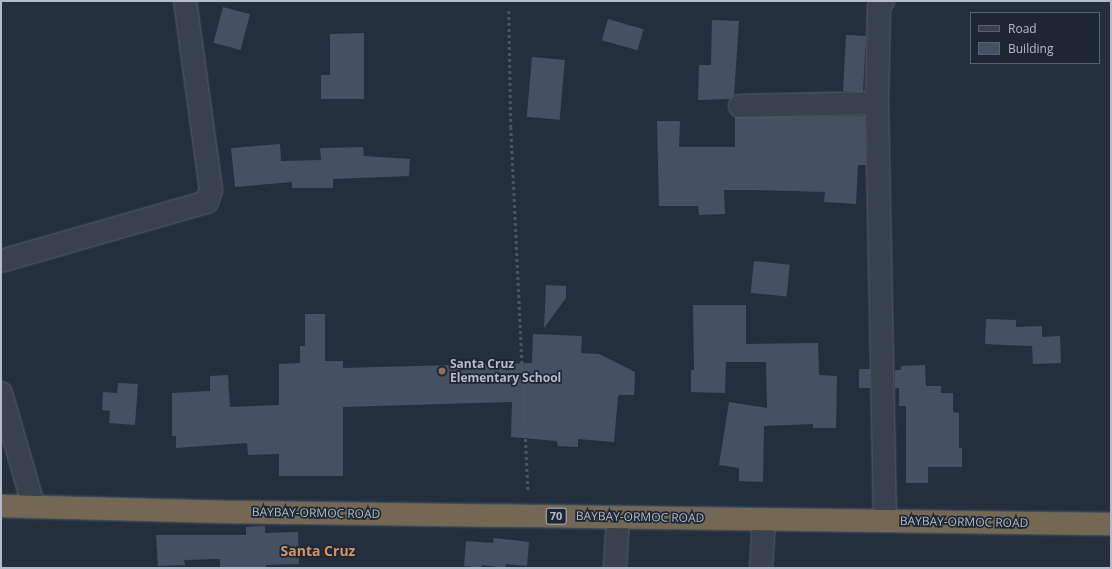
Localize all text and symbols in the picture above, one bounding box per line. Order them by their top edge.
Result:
legend [970,12,1100,64]
text: Road [1008,20,1037,37]
text: Building [1008,40,1053,57]
place label: Santa Cruz Elementary School [450,357,561,385]
marker: Santa Cruz Elementary School [437,366,447,376]
street label: BAYBAY-ORMOC ROAD [252,505,380,521]
road number: 70 [545,507,567,525]
street label: BAYBAY-ORMOC ROAD [576,509,704,525]
street label: BAYBAY-ORMOC ROAD [900,514,1028,530]
district label: Santa Cruz [281,543,355,559]

